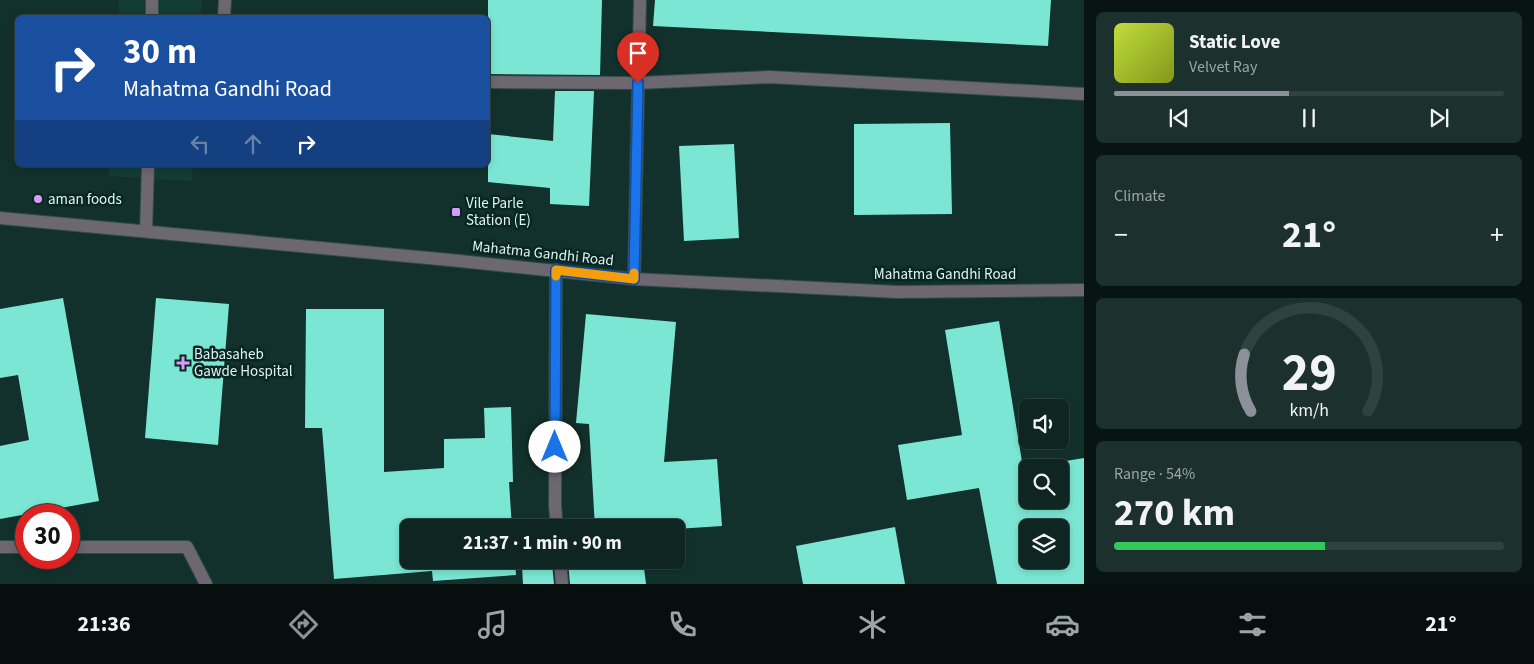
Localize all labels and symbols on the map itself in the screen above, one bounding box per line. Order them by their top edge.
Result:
pin [617,32,659,83]
place label: aman foods [48,189,122,210]
marker: aman foods [32,193,44,205]
place label: Vile Parle Station (E) [466,193,531,231]
marker: Vile Parle Station (E) [450,206,462,218]
street label: Mahatma Gandhi Road [471,236,615,271]
street label: Mahatma Gandhi Road [874,264,1016,285]
place label: Babasaheb Gawde Hospital [194,344,293,382]
marker: Babasaheb Gawde Hospital [176,356,190,370]
position arrow [528,420,580,472]
speed limit sign: 30 [15,504,80,569]

